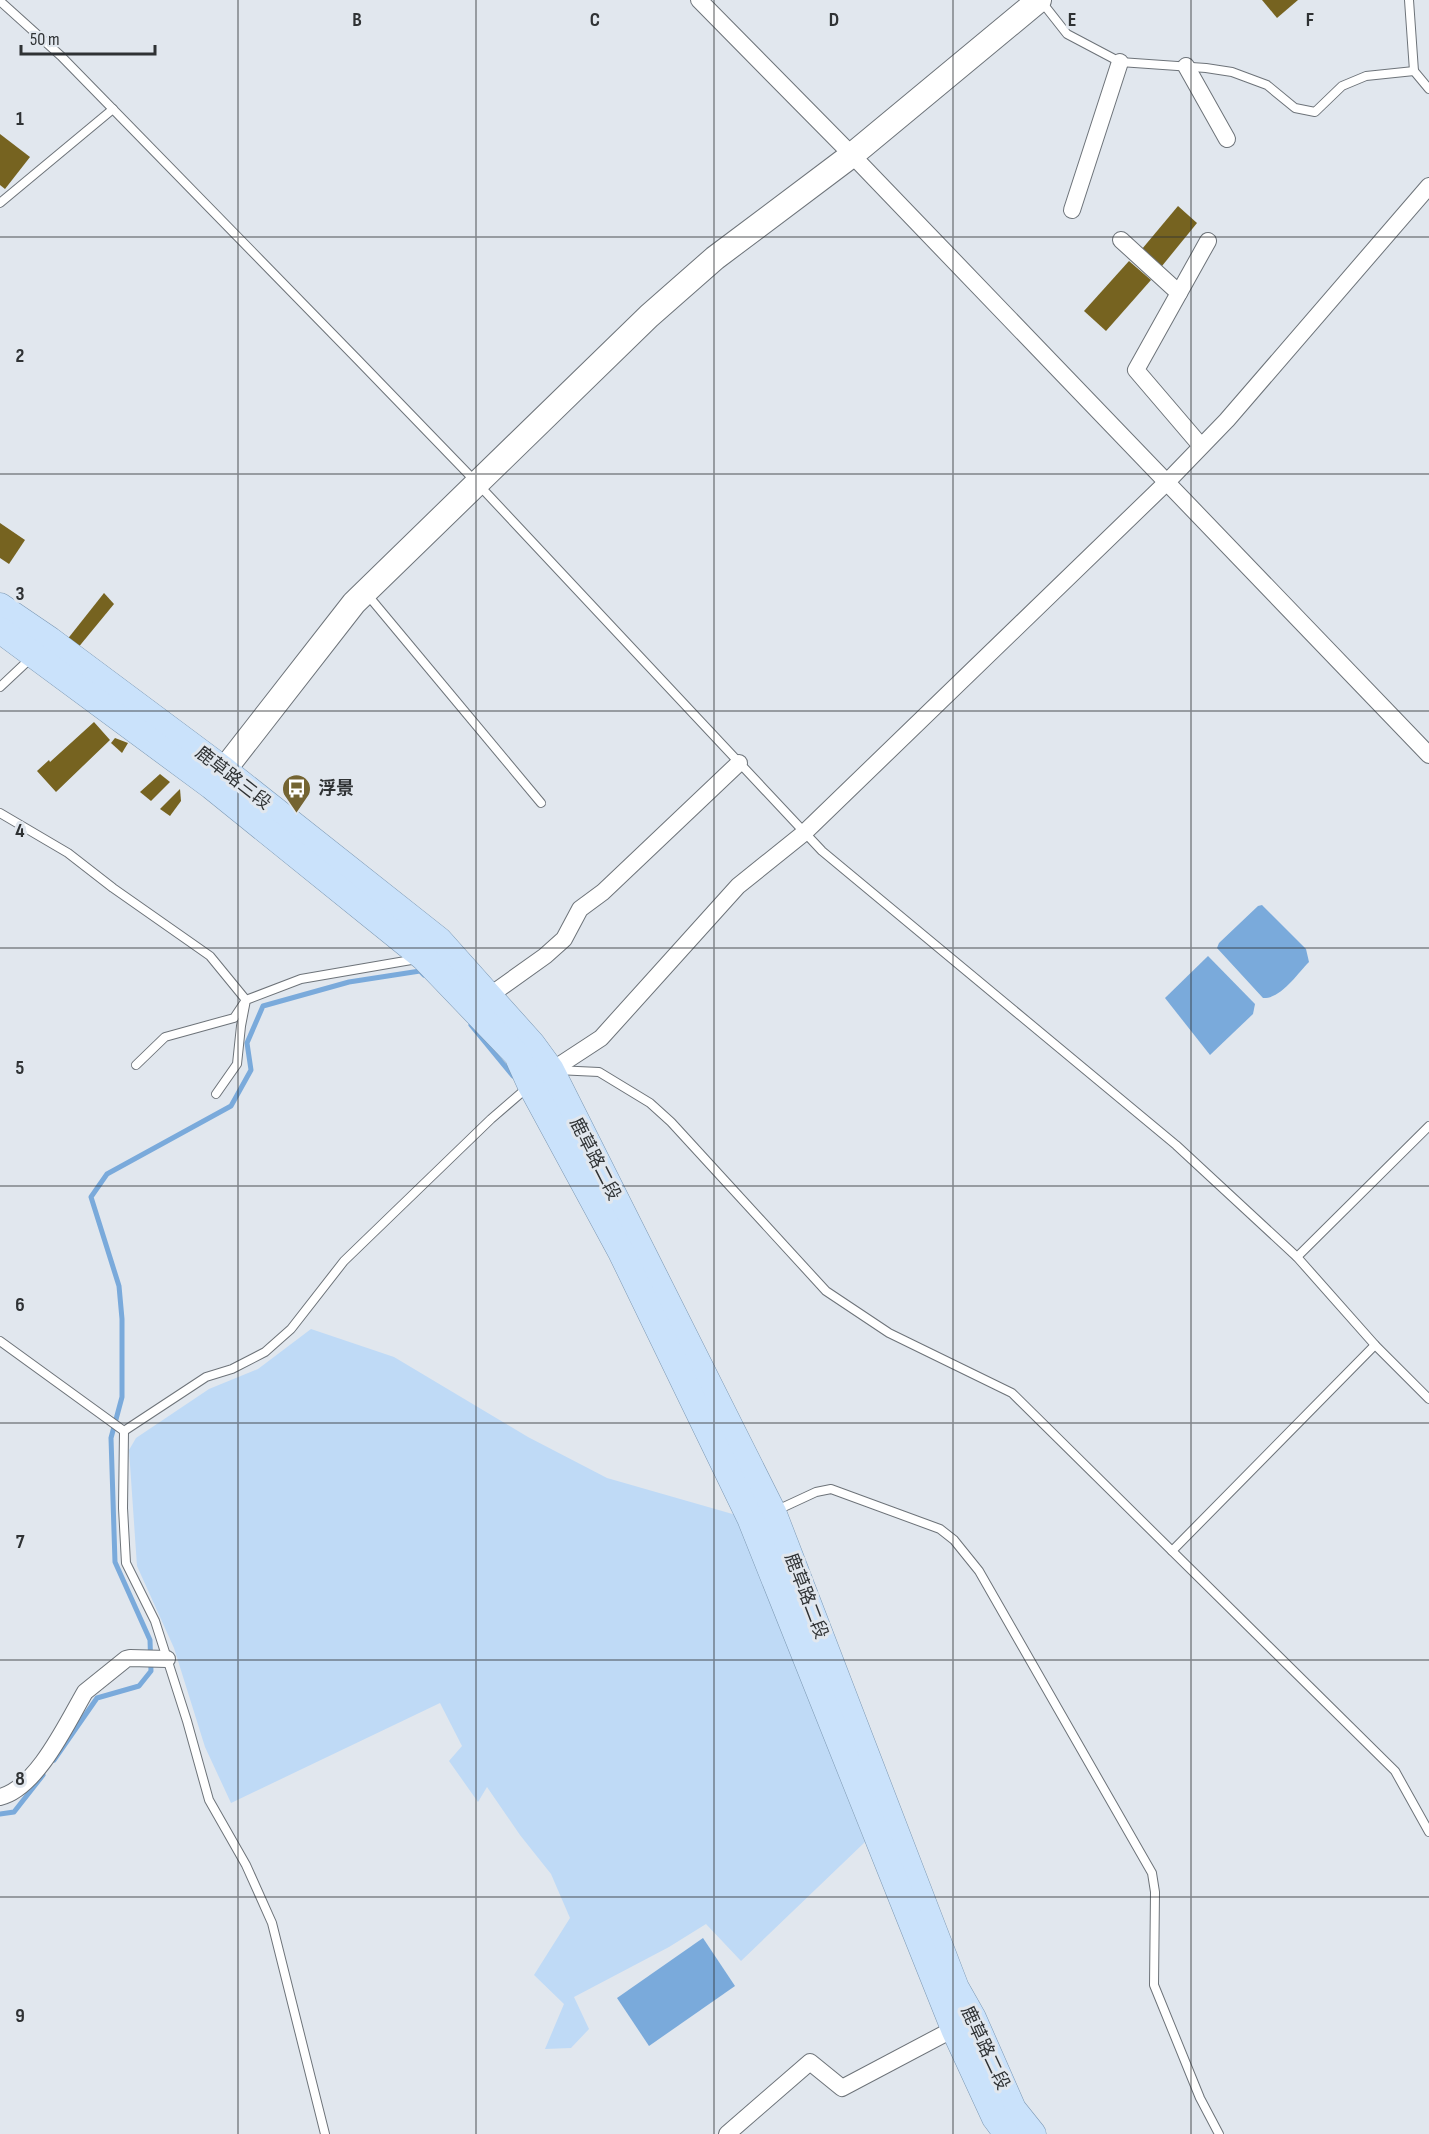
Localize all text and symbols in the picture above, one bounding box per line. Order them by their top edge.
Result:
text: B [352,8,362,32]
text: C [590,8,600,32]
text: D [829,8,839,32]
text: E [1068,8,1076,32]
text: F [1306,8,1314,32]
scale bar [21,18,154,56]
text: 50 m [30,29,60,50]
text: 1 [16,107,24,131]
text: 2 [16,344,24,368]
text: 3 [16,582,25,606]
street label: 鹿草路三段 [191,742,275,814]
bus stop icon: 浮景 [281,772,313,814]
place label: 浮景 [318,778,354,799]
text: 4 [15,819,25,843]
text: 5 [16,1056,25,1080]
street label: 鹿草路二段 [565,1114,625,1204]
text: 6 [15,1293,25,1317]
text: 7 [16,1530,25,1554]
street label: 鹿草路二段 [780,1550,832,1642]
text: 8 [15,1767,25,1791]
street label: 鹿草路二段 [956,2003,1014,2093]
text: 9 [15,2004,25,2028]

